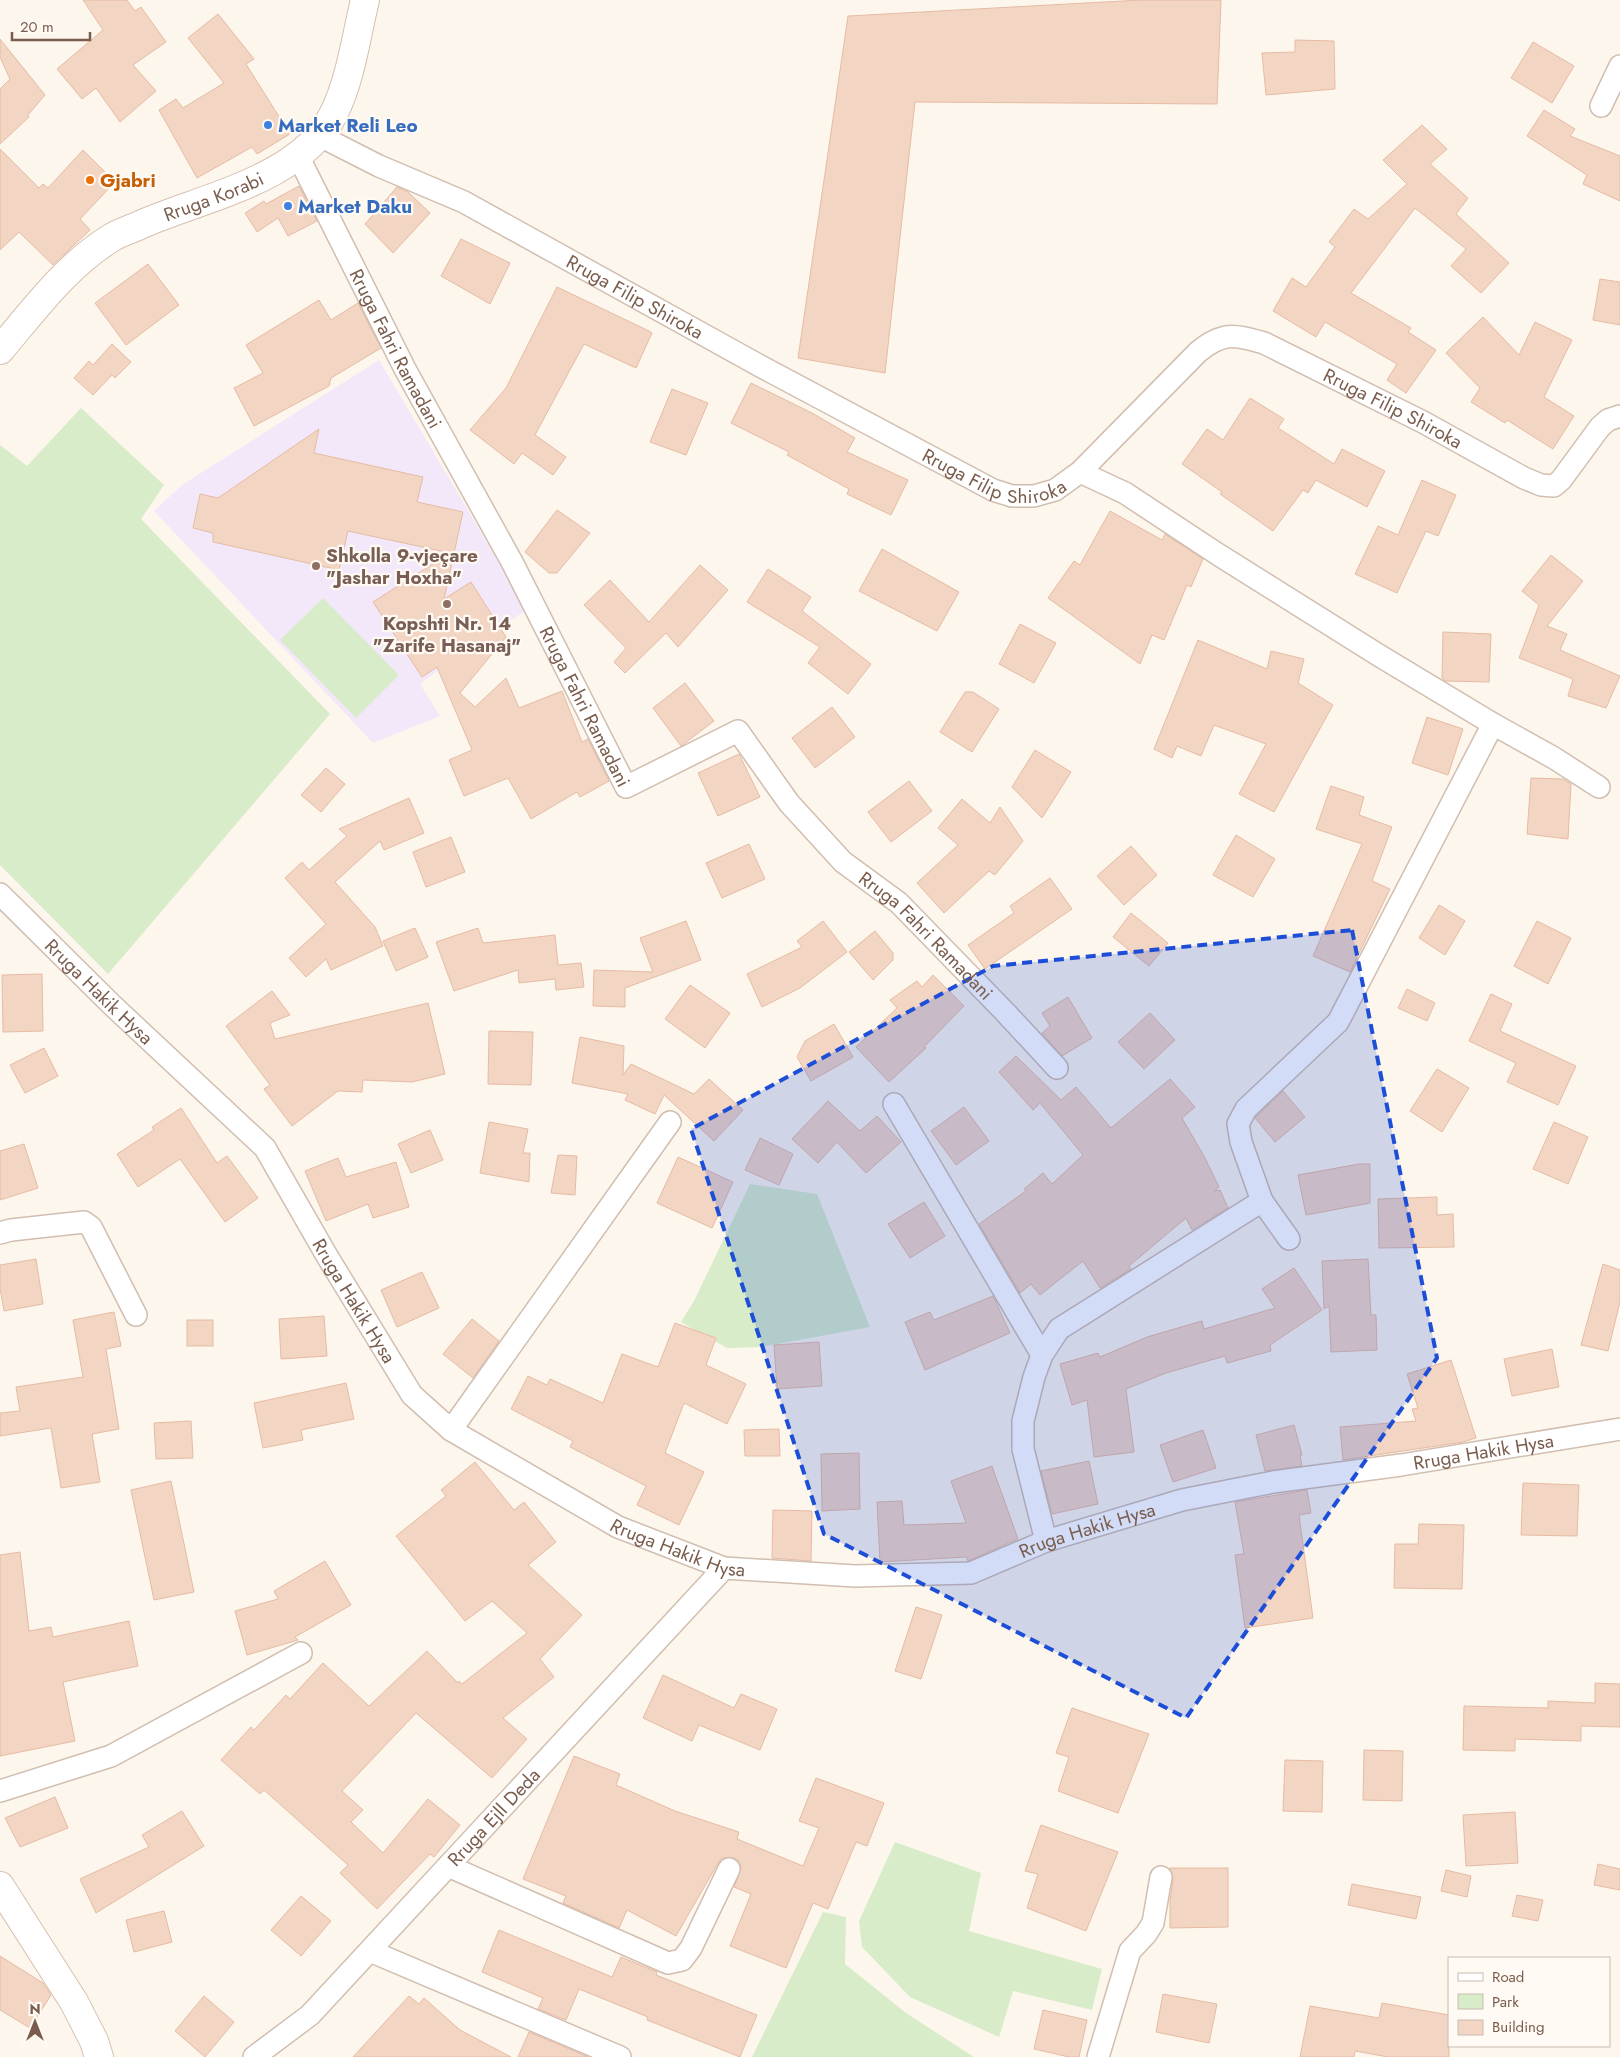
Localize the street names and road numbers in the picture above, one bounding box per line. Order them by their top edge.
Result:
street label: Rruga Korabi [160,165,268,228]
street label: Rruga Filip Shiroka [561,248,708,346]
street label: Rruga Fahri Ramadani [343,264,448,434]
street label: Rruga Filip Shiroka [1319,362,1467,455]
street label: Rruga Filip Shiroka [917,442,1072,510]
street label: Rruga Fahri Ramadani [533,622,637,792]
street label: Rruga Fahri Ramadani [853,865,999,1006]
street label: Rruga Hakik Hysa [39,933,159,1051]
street label: Rruga Hakik Hysa [306,1233,402,1368]
street label: Rruga Hakik Hysa [1411,1427,1556,1477]
street label: Rruga Hakik Hysa [1015,1496,1159,1565]
street label: Rruga Hakik Hysa [605,1512,746,1583]
street label: Rruga Ejll Deda [441,1762,546,1872]

